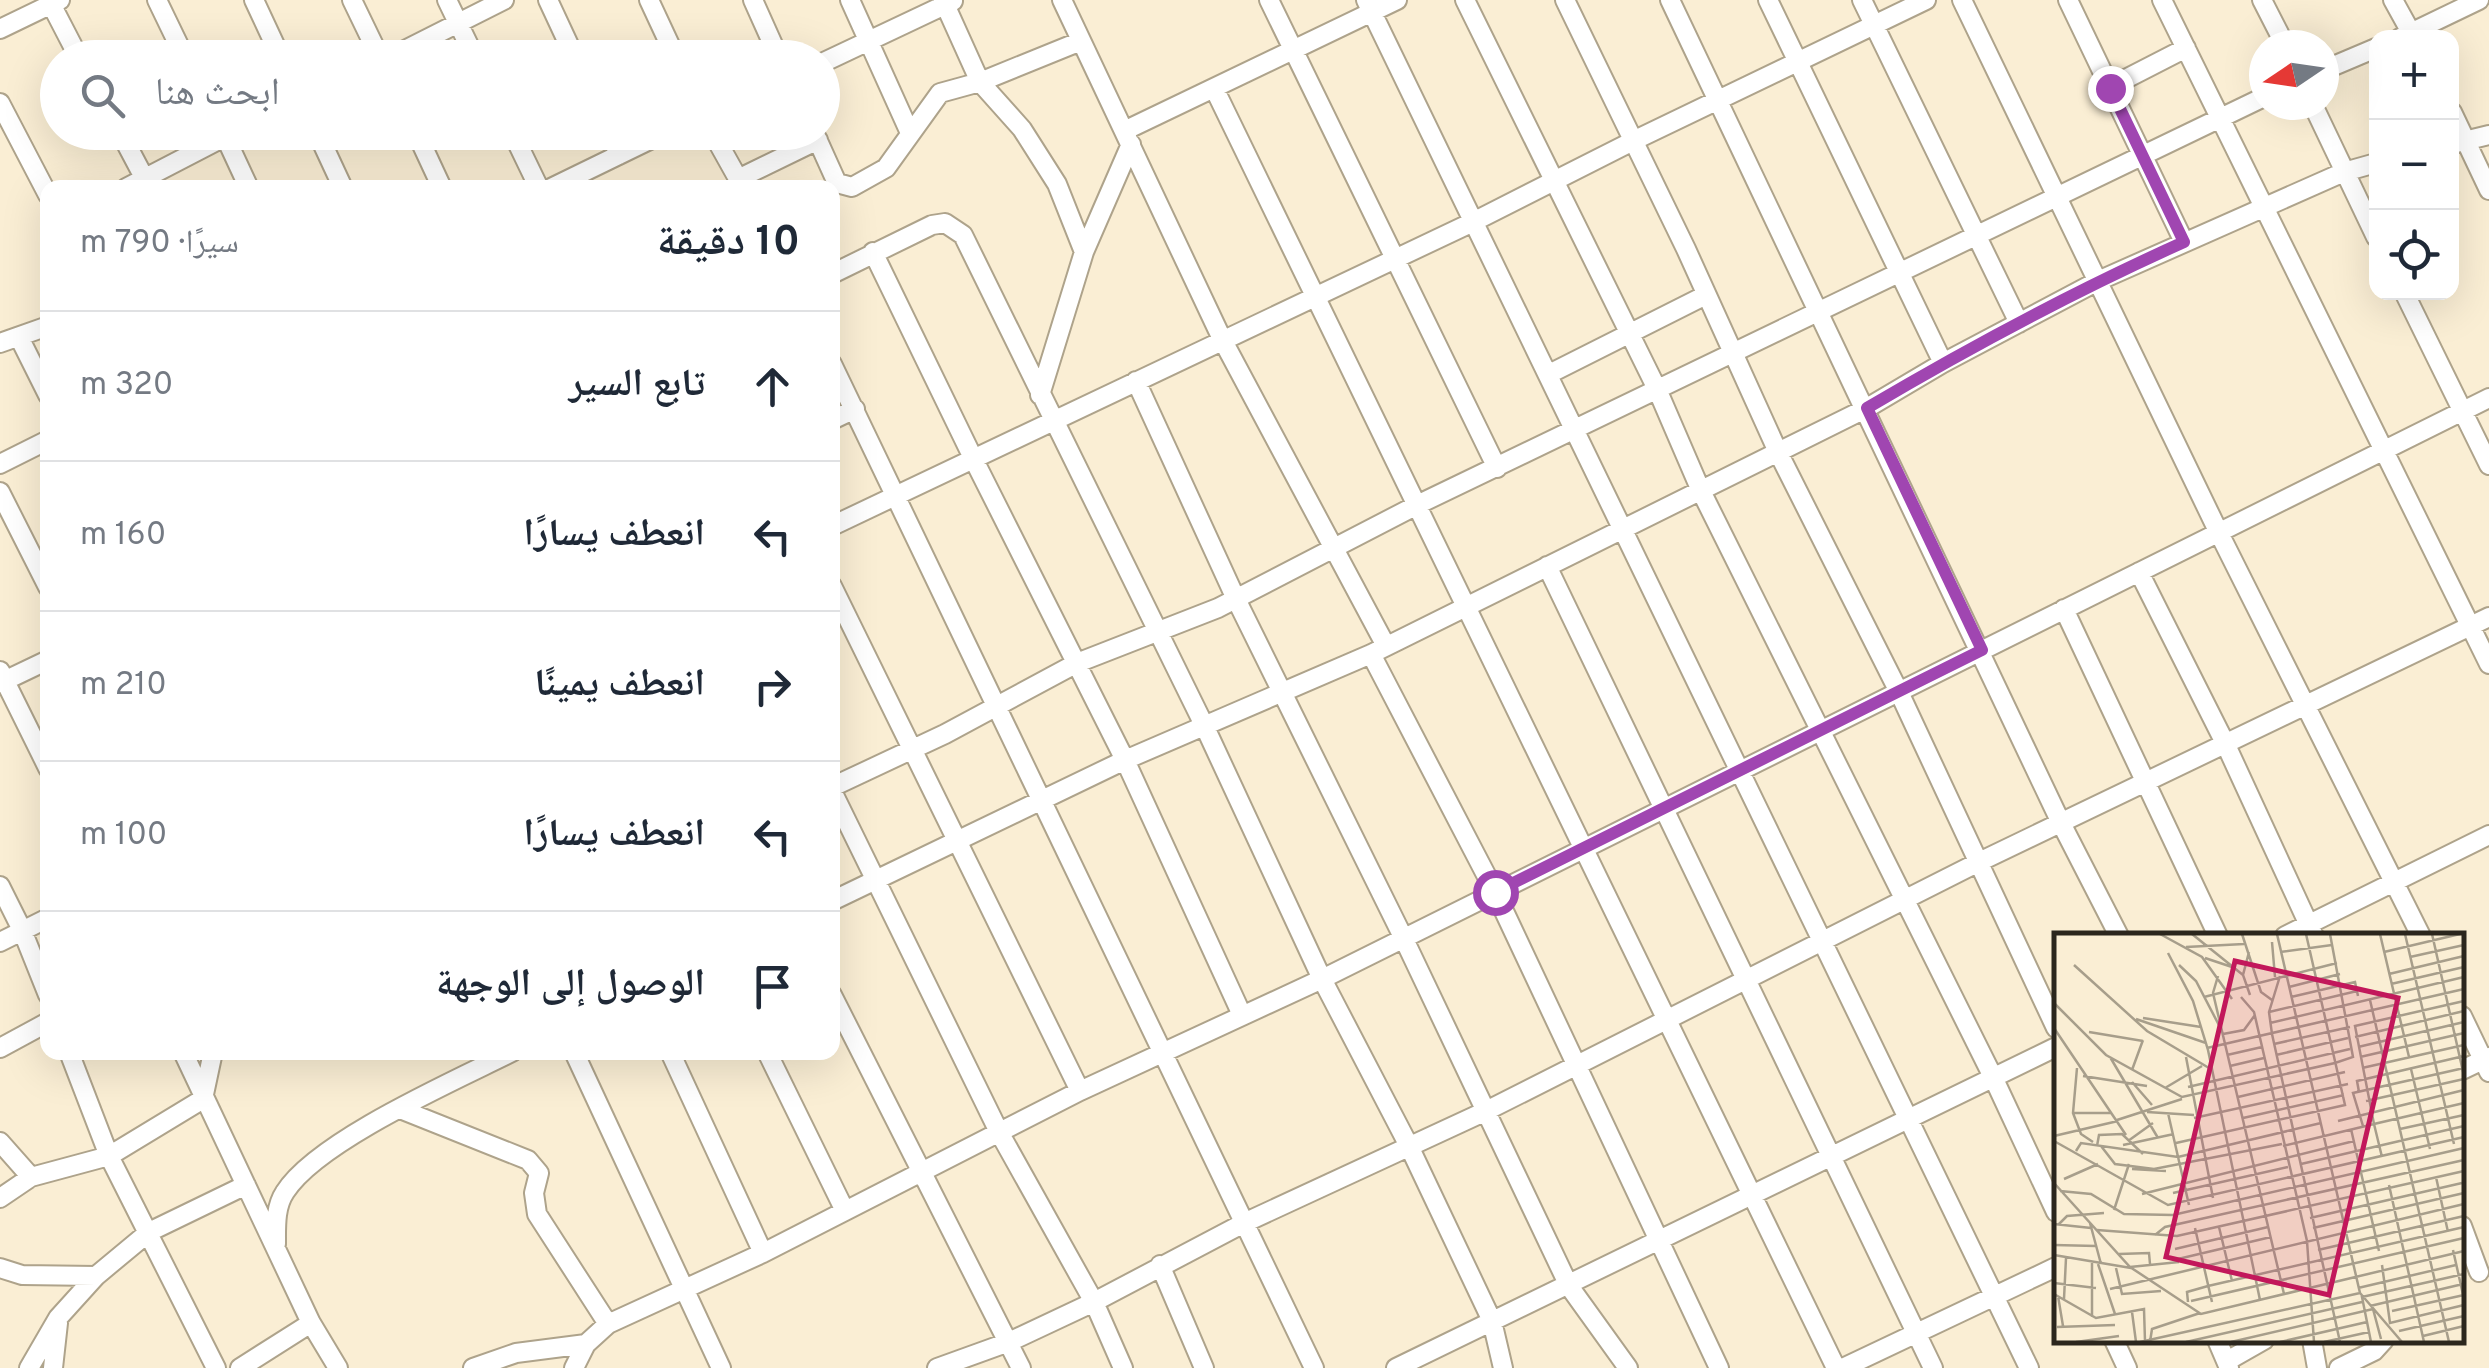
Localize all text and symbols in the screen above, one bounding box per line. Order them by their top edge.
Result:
north arrow [2249,30,2339,120]
map controls [2369,30,2459,300]
button: + [2369,30,2459,120]
search box [40,40,840,150]
route end [2088,66,2134,112]
icon: search [75,68,130,123]
text: ابحث هنا [155,70,280,119]
button: − [2369,120,2459,210]
button: locate [2369,210,2459,300]
text: 10 دقيقة [657,217,800,270]
text: سيرًا · 790 m [80,224,239,264]
icon: ahead [745,359,800,414]
text: تابع السير [569,361,705,410]
text: 320 m [80,366,173,406]
icon: left [745,509,800,564]
text: انعطف يسارًا [523,511,705,560]
text: 160 m [80,516,166,556]
icon: right [745,659,800,714]
text: انعطف يمينًا [534,661,705,710]
text: 210 m [80,666,167,706]
icon: left [745,809,800,864]
text: انعطف يسارًا [523,811,705,860]
text: 100 m [80,816,167,856]
route start [1473,870,1519,916]
inset map [2054,933,2464,1343]
icon: arrive [745,959,800,1014]
text: الوصول إلى الوجهة [436,961,705,1010]

